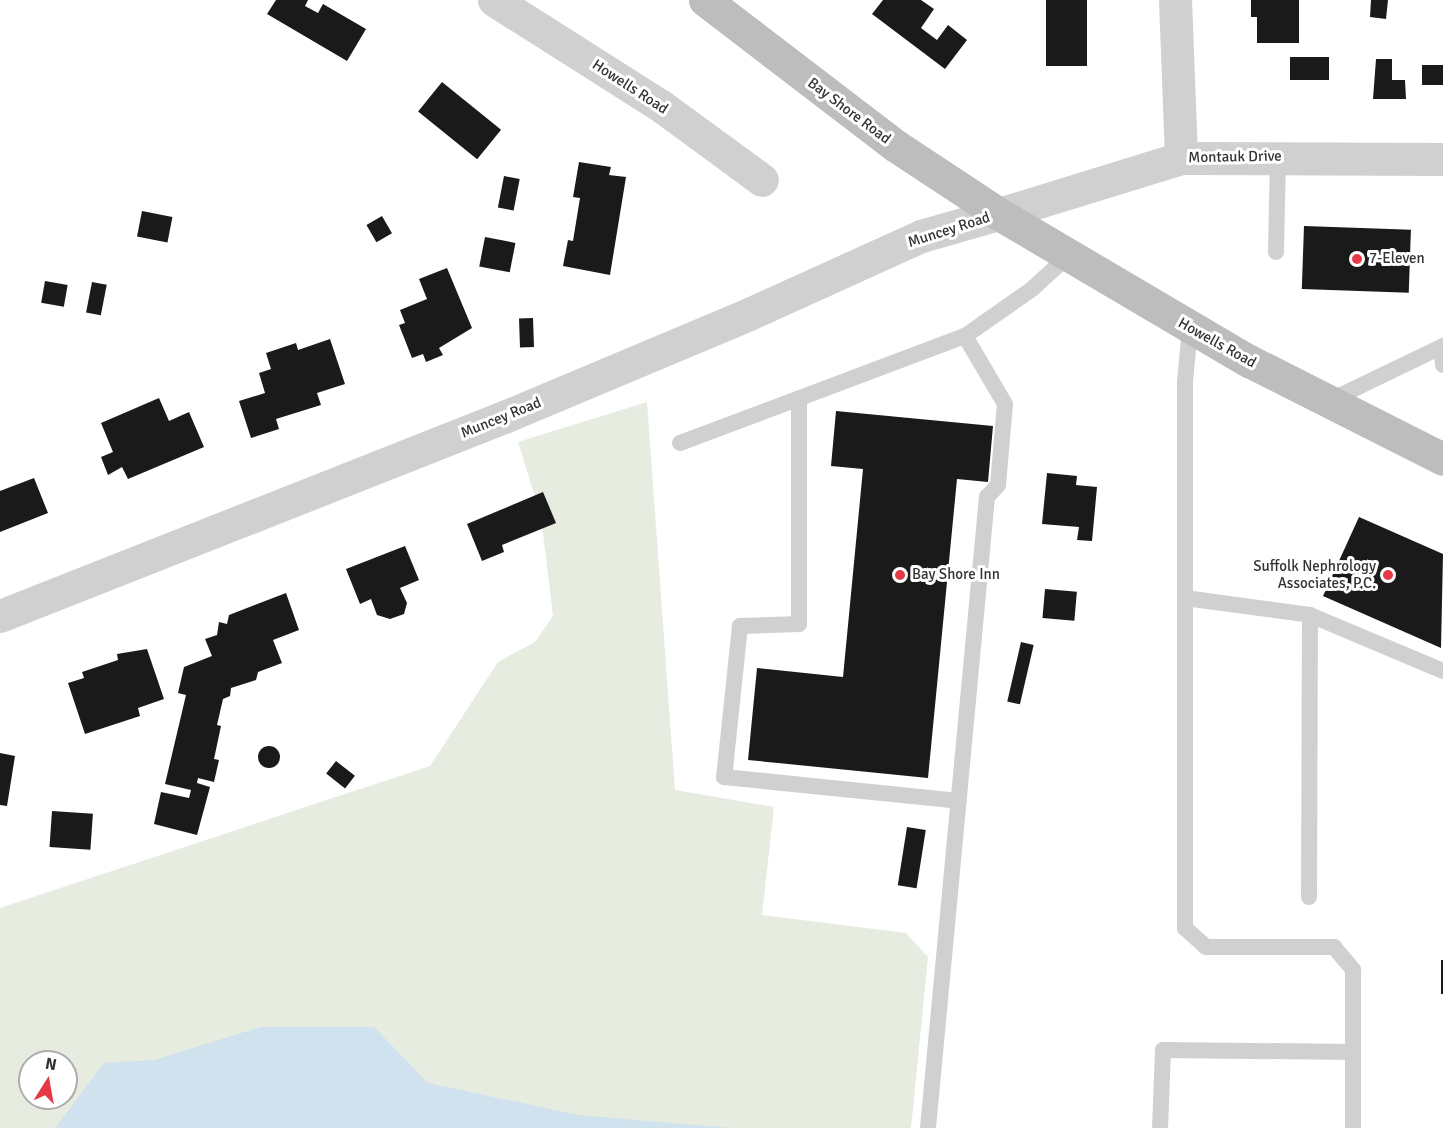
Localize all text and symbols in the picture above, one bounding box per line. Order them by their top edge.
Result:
street label: Howells Road [589,56,671,118]
street label: Bay Shore Road [804,74,894,148]
street label: Montauk Drive [1188,147,1282,167]
street label: Muncey Road [906,208,992,252]
place label: 7-Eleven [1369,250,1425,268]
marker: 7-Eleven [1350,252,1364,266]
street label: Howells Road [1175,314,1259,372]
street label: Muncey Road [458,394,544,442]
place label: Suffolk Nephrology Associates, P.C. [1253,557,1376,592]
place label: Bay Shore Inn [912,566,1000,584]
marker: Bay Shore Inn [893,568,907,582]
marker: Suffolk Nephrology Associates, P.C. [1381,568,1395,582]
north arrow [18,1050,78,1110]
text: N [44,1053,58,1075]

